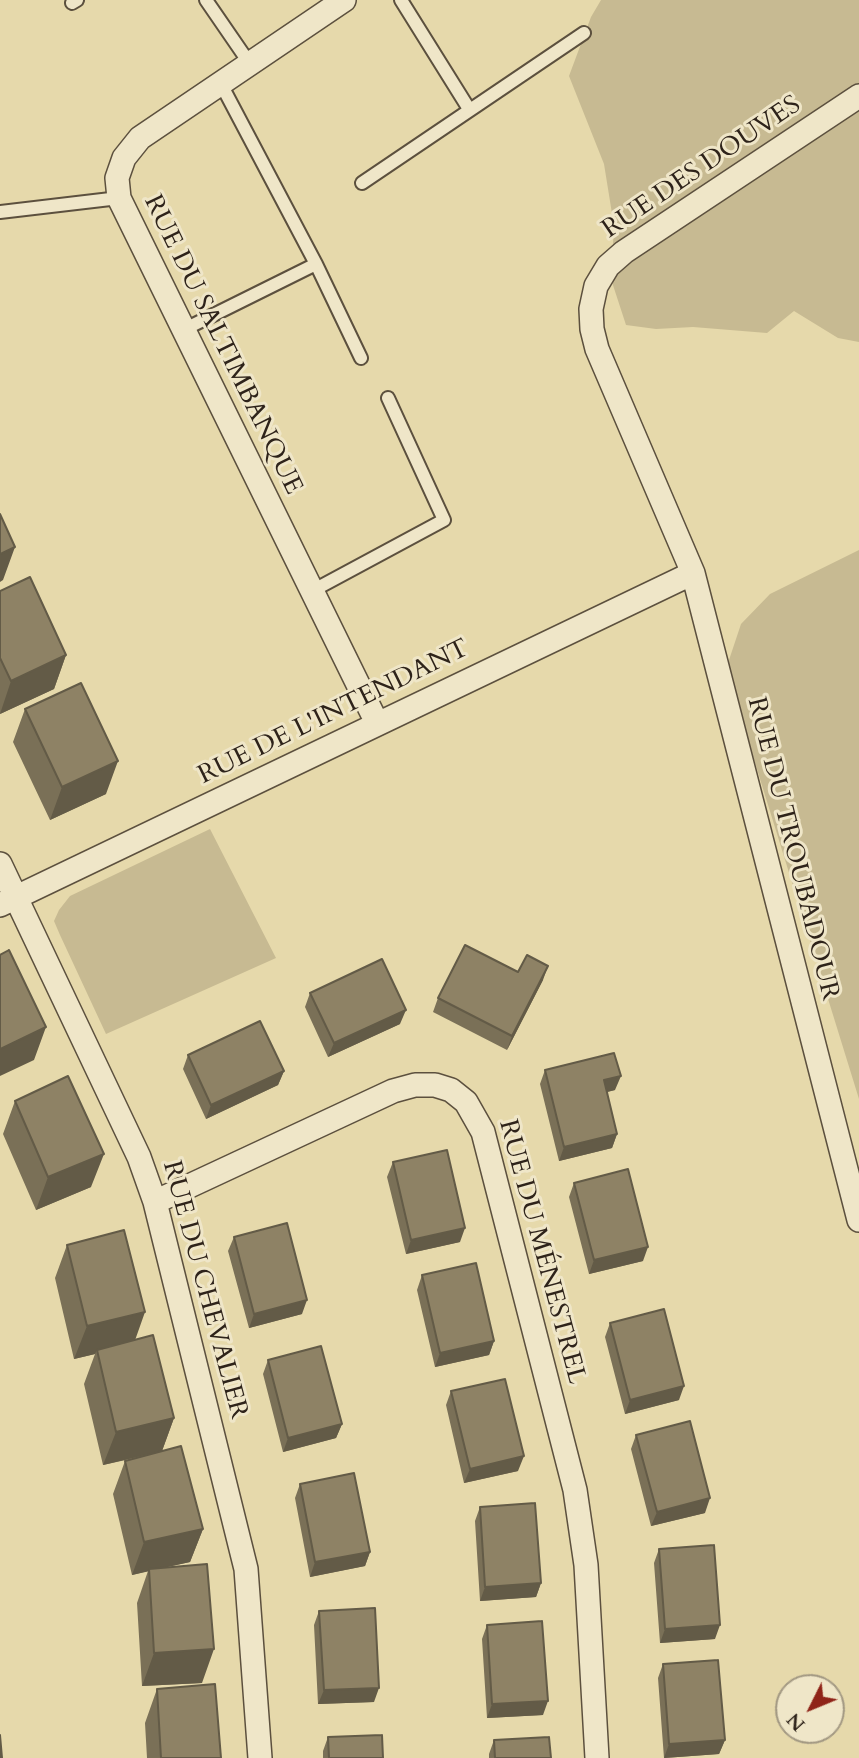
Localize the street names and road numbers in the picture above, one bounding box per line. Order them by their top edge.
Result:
street label: RUE DES DOUVES [597,90,807,246]
street label: RUE DU SALTIMBANQUE [136,190,308,500]
street label: RUE DE L'INTENDANT [194,634,474,792]
street label: RUE DU TROUBADOUR [739,694,845,1004]
street label: RUE DU MÉNESTREL [491,1116,591,1388]
street label: RUE DU CHEVALIER [155,1158,253,1422]

